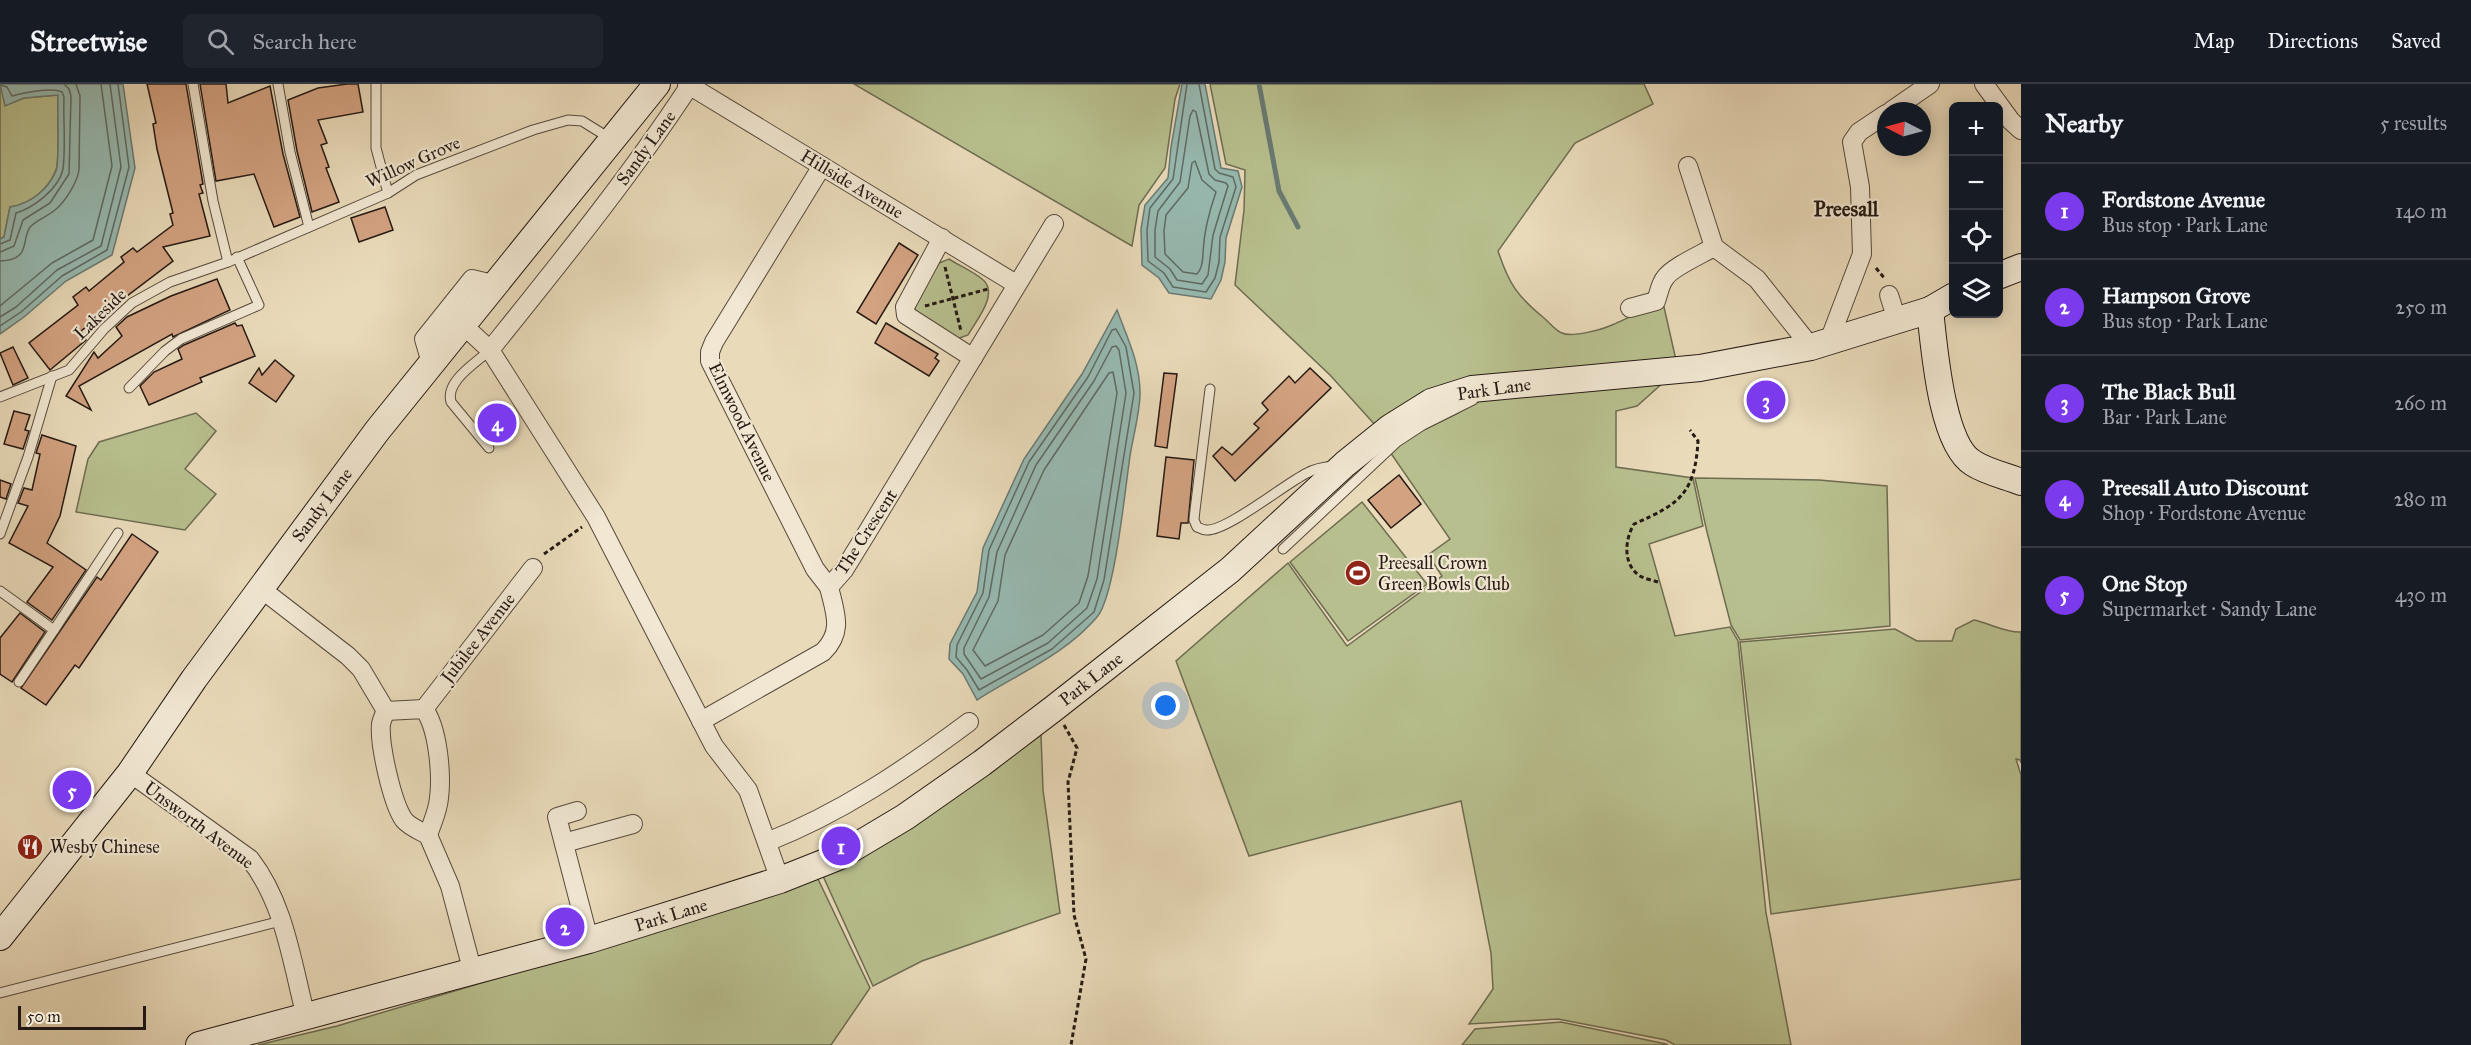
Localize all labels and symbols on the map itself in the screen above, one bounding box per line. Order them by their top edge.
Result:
north arrow [1877,102,1931,156]
street label: Sandy Lane [612,106,680,190]
street label: Willow Grove [362,131,464,193]
street label: Hillside Avenue [797,145,907,223]
district label: Preesall [1813,196,1880,222]
street label: Lakeside [69,284,131,344]
street label: Elmwood Avenue [704,359,780,485]
street label: Park Lane [1456,373,1532,405]
pin: 3 [1746,378,1786,422]
pin: 4 [478,400,516,446]
street label: Sandy Lane [287,464,357,546]
street label: The Crescent [830,484,902,579]
place label: Preesall Crown Green Bowls Club [1378,552,1510,595]
sports icon: Preesall Crown Green Bowls Club [1343,558,1373,588]
street label: Jubilee Avenue [435,589,521,689]
street label: Park Lane [1055,647,1127,711]
your location [1151,691,1180,720]
pin: 5 [52,768,92,812]
street label: Unsworth Avenue [140,777,258,873]
pin: 1 [822,824,860,868]
restaurant icon: Wesby Chinese [15,832,45,862]
place label: Wesby Chinese [50,836,160,858]
street label: Park Lane [632,894,710,936]
pin: 2 [546,904,584,950]
scale bar [18,1003,146,1030]

